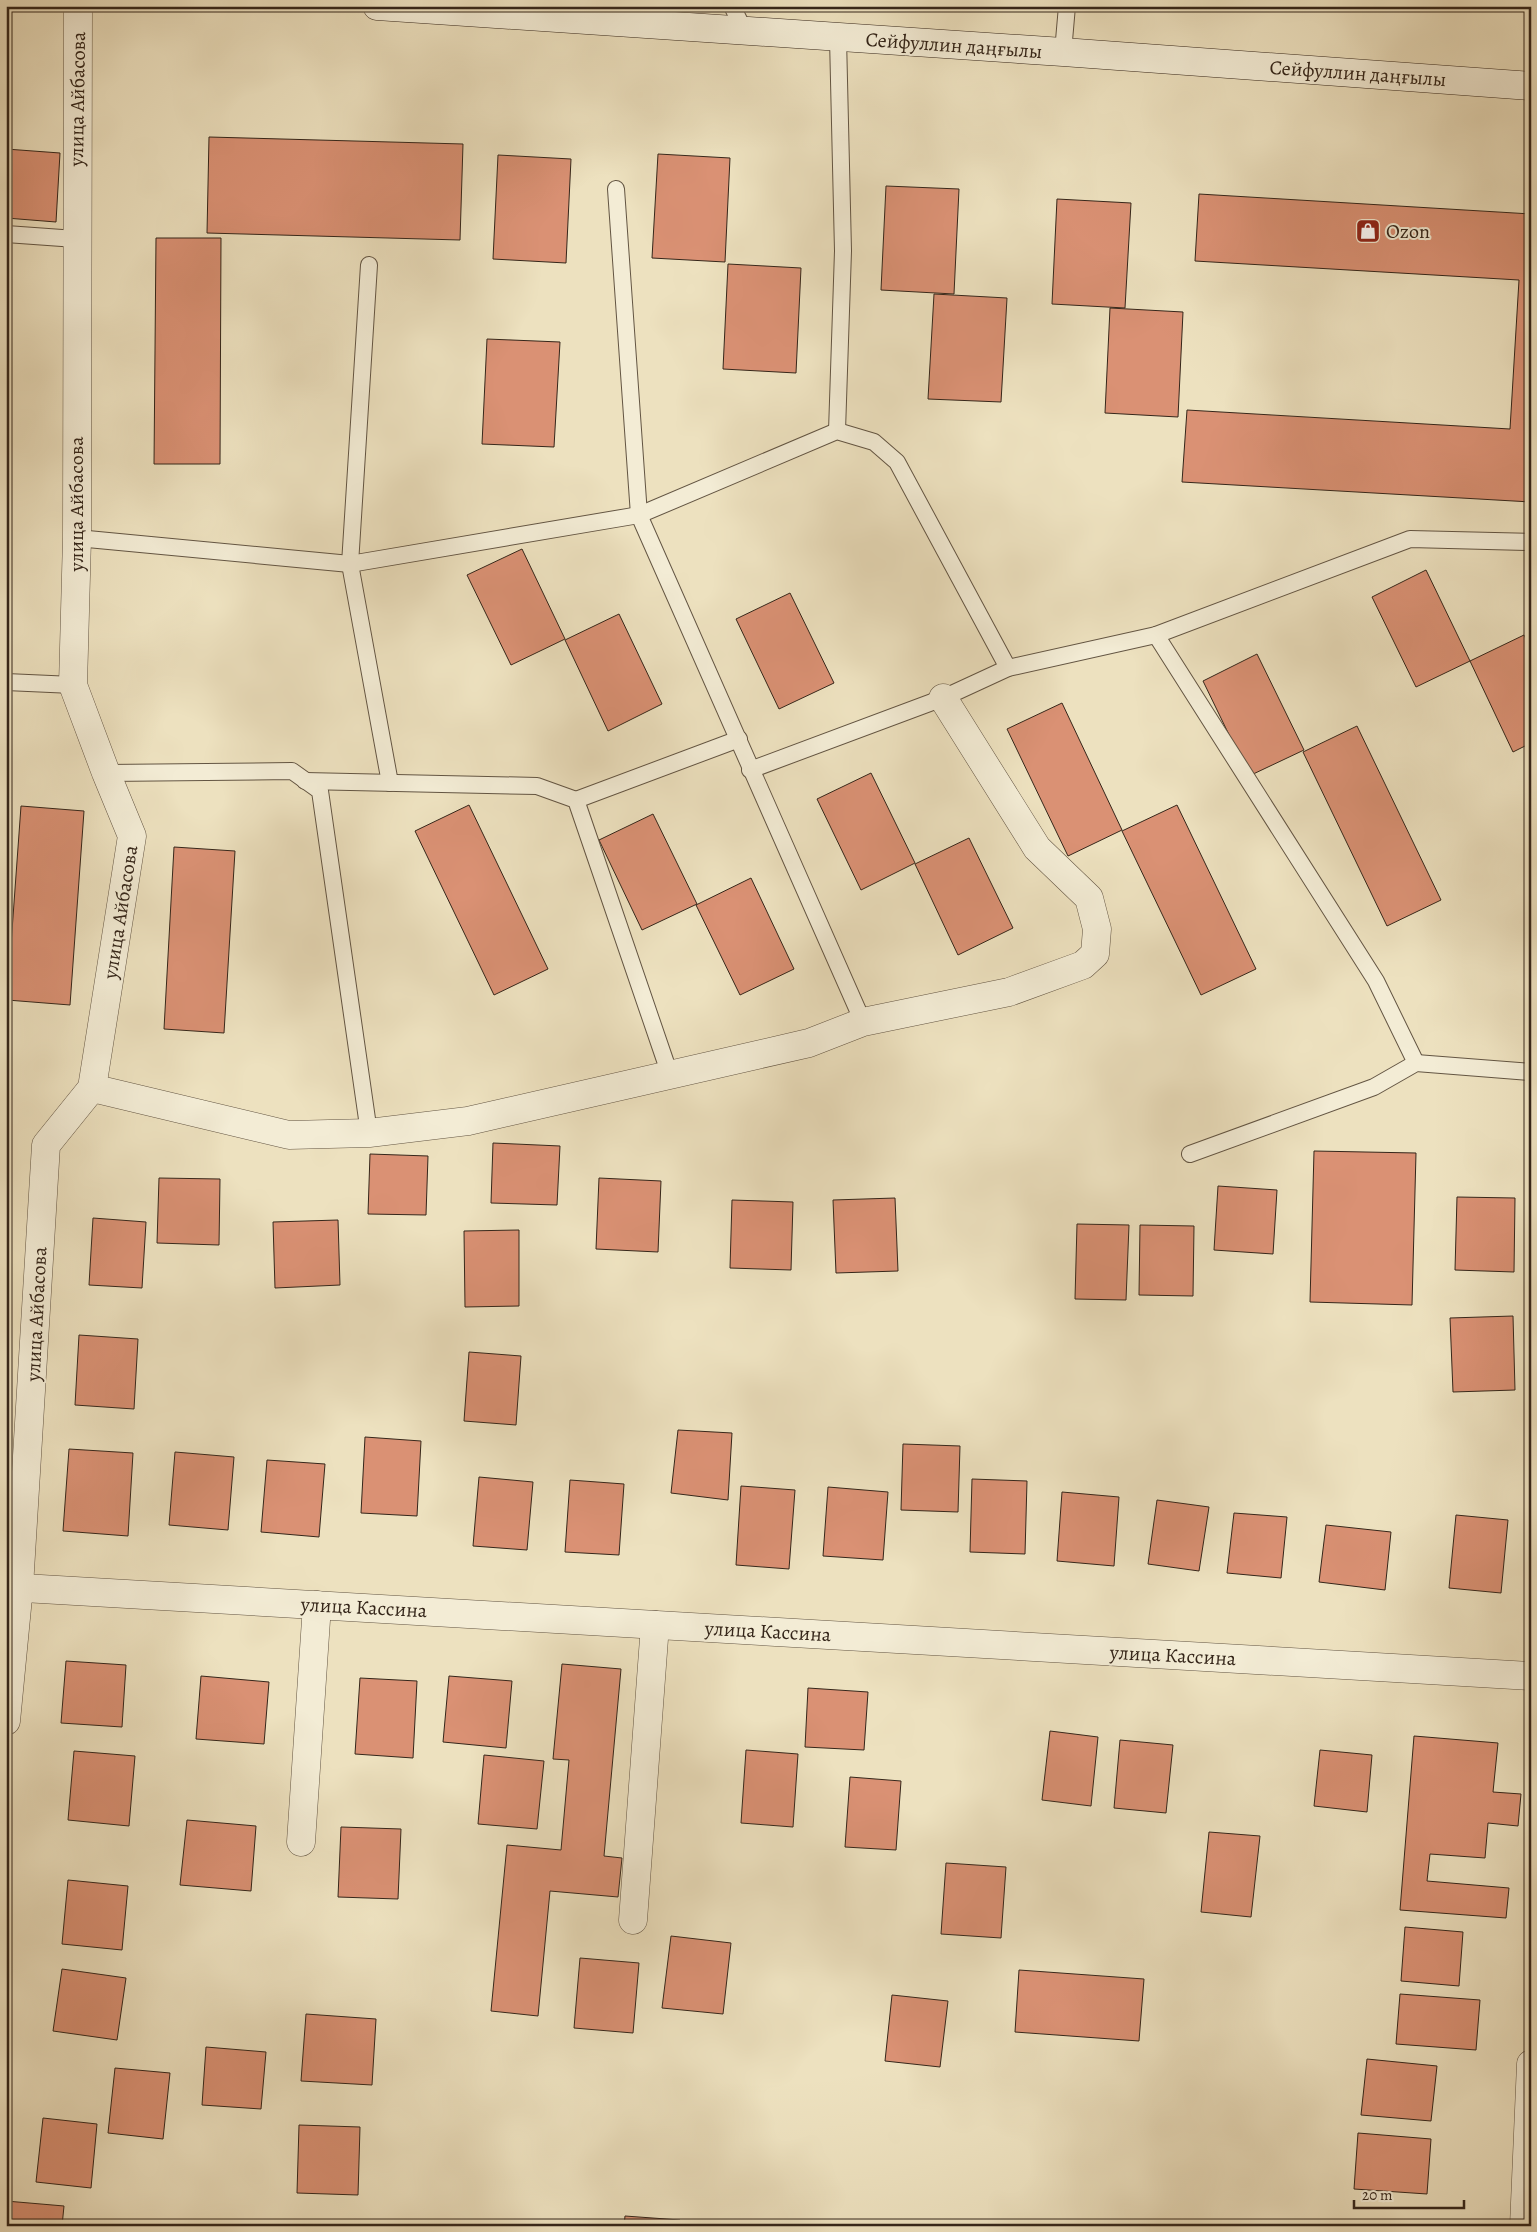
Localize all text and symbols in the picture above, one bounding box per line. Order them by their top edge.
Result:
street label: Сейфуллин даңғылы [865,26,1043,65]
street label: улица Айбасова [63,31,92,168]
street label: Сейфуллин даңғылы [1269,54,1447,93]
shop icon: Ozon [1355,218,1381,244]
place label: Ozon [1386,218,1430,245]
street label: улица Айбасова [63,436,90,572]
street label: улица Айбасова [96,843,145,982]
street label: улица Айбасова [19,1245,54,1383]
street label: улица Кассина [299,1591,429,1624]
street label: улица Кассина [703,1615,833,1648]
street label: улица Кассина [1108,1639,1238,1672]
scale bar [1354,2177,1464,2209]
text: 20 m [1362,2185,1393,2205]

